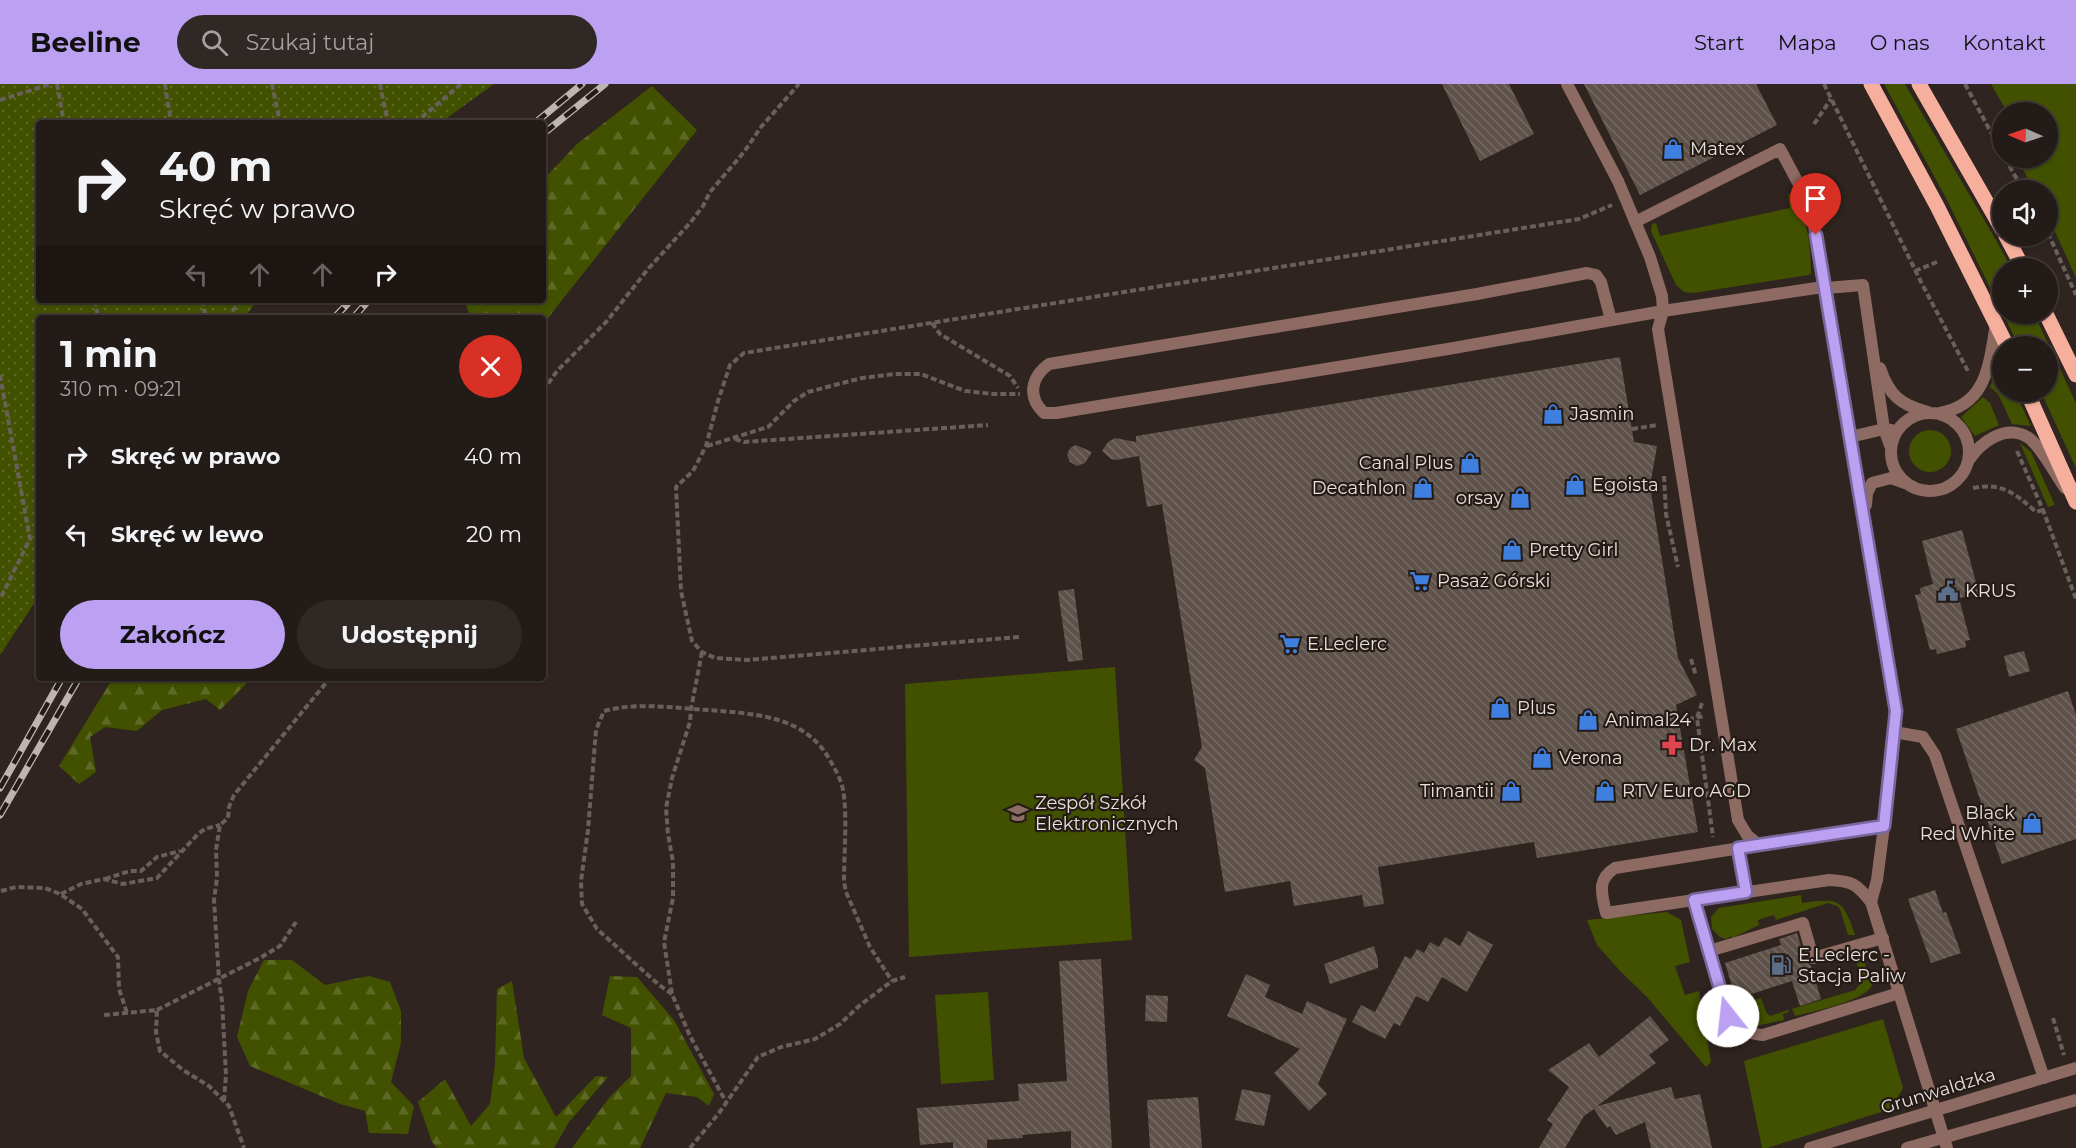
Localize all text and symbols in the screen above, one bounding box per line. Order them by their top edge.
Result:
search box [177,15,597,69]
text: Beeline [30,25,141,59]
icon: search [198,26,231,59]
text: Szukaj tutaj [246,29,374,56]
text: Start [1694,30,1745,55]
text: Mapa [1778,30,1837,55]
text: O nas [1870,30,1930,55]
text: Kontakt [1963,30,2046,55]
north arrow [1992,102,2058,168]
map controls [1992,102,2058,402]
shop icon: Matex [1661,137,1685,161]
place label: Matex [1690,138,1745,160]
text: 40 m [159,140,272,192]
icon: right [60,144,138,222]
pin [1790,173,1841,235]
button: sound [1992,180,2058,246]
icon: arrive [1799,182,1832,215]
text: Skręć w prawo [159,192,355,225]
icon: left [180,258,213,291]
icon: ahead [243,258,276,291]
icon: ahead [306,258,339,291]
icon: right [369,258,402,291]
button: + [1992,258,2058,324]
text: 1 min [60,332,158,376]
button: close [459,335,522,398]
button: − [1992,336,2058,402]
text: 310 m · 09:21 [60,377,182,401]
shop icon: Jasmin [1541,402,1565,426]
place label: Jasmin [1569,403,1635,425]
icon: right [60,440,93,473]
text: Skręć w prawo [111,443,280,470]
text: 40 m [464,443,522,470]
shop icon: Canal Plus [1458,451,1482,475]
place label: Canal Plus [1359,452,1453,474]
shop icon: Egoista [1563,473,1587,497]
place label: Egoista [1592,474,1659,496]
shop icon: Decathlon [1411,476,1435,500]
place label: Decathlon [1312,477,1406,499]
shop icon: orsay [1508,486,1532,510]
place label: orsay [1456,487,1503,509]
icon: left [60,518,93,551]
text: Skręć w lewo [111,521,264,548]
text: 20 m [466,521,522,548]
shop icon: Pretty Girl [1500,538,1524,562]
place label: Pretty Girl [1529,539,1618,561]
supermarket icon: Pasaż Górski [1408,569,1432,593]
place label: Pasaż Górski [1437,570,1550,592]
public building icon: KRUS [1936,579,1960,603]
place label: KRUS [1965,580,2016,602]
button: Zakończ [60,600,285,669]
button: Udostępnij [297,600,522,669]
supermarket icon: E.Leclerc [1278,632,1302,656]
place label: E.Leclerc [1307,633,1387,655]
shop icon: Plus [1488,696,1512,720]
place label: Plus [1517,697,1556,719]
shop icon: Animal24 [1576,708,1600,732]
place label: Animal24 [1605,709,1691,731]
pharmacy icon: Dr. Max [1660,733,1684,757]
place label: Dr. Max [1689,734,1757,756]
shop icon: Verona [1530,746,1554,770]
place label: Verona [1559,747,1623,769]
shop icon: Timantii [1499,779,1523,803]
shop icon: RTV Euro AGD [1593,779,1617,803]
place label: Timantii [1420,780,1494,802]
place label: RTV Euro AGD [1622,780,1751,802]
place label: Zespół Szkół Elektronicznych [1035,792,1179,835]
school or university icon: Zespół Szkół Elektronicznych [1006,801,1030,825]
place label: Black Red White [1920,802,2015,845]
shop icon: Black Red White [2020,811,2044,835]
place label: E.Leclerc - Stacja Paliw [1798,944,1906,987]
fuel station icon: E.Leclerc - Stacja Paliw [1769,953,1793,977]
position arrow [1696,984,1760,1048]
street label: Grunwaldzka [1878,1063,1998,1119]

